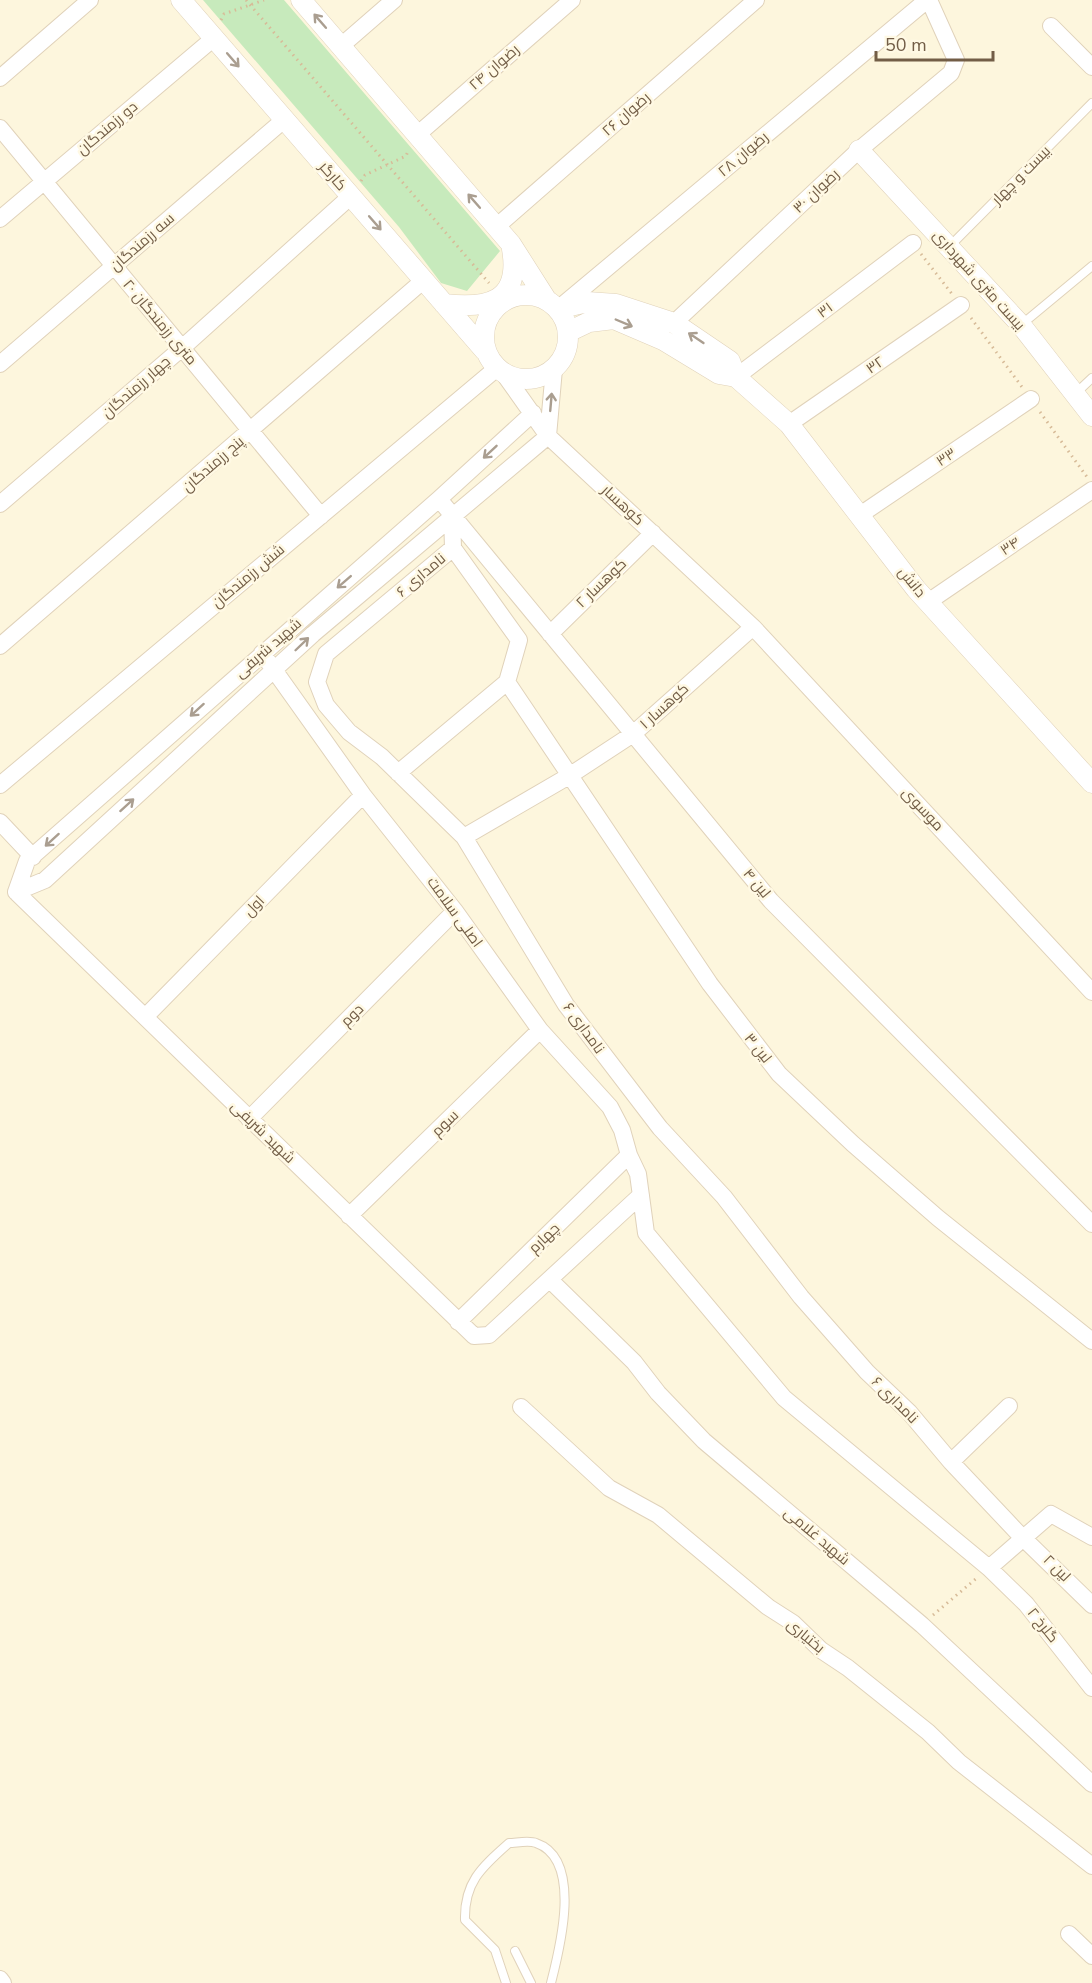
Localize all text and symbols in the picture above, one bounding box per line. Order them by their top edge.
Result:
one-way arrow [313,13,326,29]
scale bar [876,24,993,62]
text: 50 m [885,33,927,57]
street label: رضوان ۲۴ [465,40,523,94]
one-way arrow [226,52,240,67]
street label: رضوان ۲۶ [598,87,654,141]
street label: دو رزمندگان [72,97,142,159]
street label: رضوان ۲۸ [714,127,772,181]
street label: بیست و چهار [986,141,1055,210]
street label: کارگر [314,156,351,195]
street label: رضوان ۳۰ [788,164,844,218]
one-way arrow [467,194,481,209]
street label: سه رزمندگان [105,208,179,276]
one-way arrow [368,215,382,230]
street label: بیست متری شهرداری [928,225,1030,335]
street label: ۲۰ متری رزمندگان [118,275,202,369]
street label: ۳۱ [813,298,837,322]
one-way arrow [614,318,633,329]
one-way arrow [688,332,704,344]
street label: چهار رزمندگان [97,352,175,422]
street label: ۳۲ [862,352,888,378]
one-way arrow [546,393,557,413]
street label: پنج رزمندگان [178,431,249,497]
street label: ۳۳ [932,443,960,471]
one-way arrow [483,445,498,459]
street label: کوهسار [597,480,649,530]
street label: ۳۴ [996,532,1024,560]
street label: شش رزمندگان [207,540,289,612]
street label: نامداری ۶ [392,549,450,601]
street label: کوهسار ۲ [571,554,631,612]
street label: دانش [894,562,930,602]
one-way arrow [336,575,352,588]
street label: شهید شریفی [230,614,306,682]
one-way arrow [294,637,309,652]
street label: کوهسار ۱ [635,679,693,733]
one-way arrow [190,703,205,717]
street label: موسوی [898,783,948,835]
one-way arrow [120,798,135,812]
one-way arrow [45,833,60,847]
street label: لین ۴ [739,864,775,902]
street label: اصلی سلامت [423,873,487,951]
street label: اول [239,891,269,921]
street label: نامداری ۶ [559,998,609,1058]
street label: دوم [336,999,368,1031]
street label: لین ۳ [740,1029,776,1067]
street label: شهید شریفی [227,1096,299,1168]
street label: سوم [427,1105,463,1141]
street label: چهارم [524,1218,564,1258]
street label: نامداری ۶ [867,1372,923,1428]
street label: شهید غلامی [780,1502,854,1570]
street label: لین ۲ [1039,1550,1075,1586]
street label: گلرخ ۲ [1022,1603,1063,1647]
street label: بختیاری [783,1614,829,1658]

